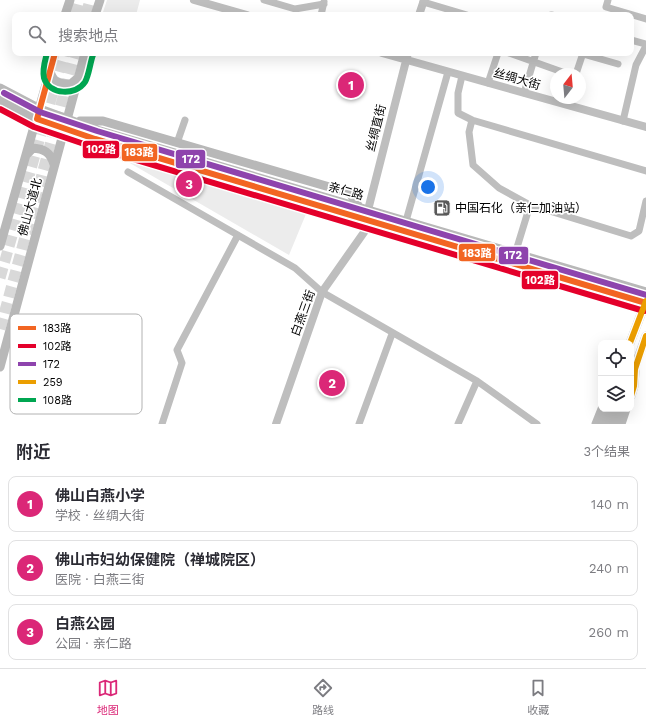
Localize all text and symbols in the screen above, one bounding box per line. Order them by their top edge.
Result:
search box [12,12,634,56]
icon: search [26,23,48,45]
text: 搜索地点 [58,27,118,45]
street label: 丝绸大街 [492,66,542,92]
north arrow [550,68,586,104]
pin: 1 [338,70,364,100]
street label: 丝绸直街 [363,103,389,153]
line badge: 102路 [82,140,120,159]
text: 102路 [86,143,117,156]
line badge: 183路 [121,143,158,162]
text: 183路 [124,146,155,159]
line badge: 172 [175,149,206,169]
text: 172 [182,153,200,166]
pin: 3 [176,169,202,199]
street label: 佛山大道北 [15,176,45,238]
your location [418,177,438,197]
street label: 亲仁路 [327,179,365,203]
fuel station icon: 中国石化（亲仁加油站） [432,198,452,218]
place label: 中国石化（亲仁加油站） [455,201,587,215]
line badge: 183路 [458,243,496,262]
line badge: 172 [498,246,529,265]
text: 183路 [462,247,493,260]
text: 172 [504,249,522,262]
line badge: 102路 [521,270,559,290]
text: 102路 [525,274,556,287]
street label: 白燕三街 [288,288,318,338]
legend [10,314,142,414]
text: 183路 [43,322,71,335]
text: 102路 [43,340,72,353]
map controls [598,340,634,412]
button: locate [598,340,634,376]
text: 172 [43,358,60,371]
pin: 2 [319,368,345,398]
text: 259 [43,376,63,389]
button: layers [598,376,634,412]
text: 108路 [43,394,72,407]
text: 附近 [16,442,50,462]
text: 3个结果 [583,444,630,459]
text: 佛山白燕小学 [55,487,145,505]
text: 1 [27,497,33,512]
text: 140 m [591,497,629,512]
text: 学校 · 丝绸大街 [55,508,145,523]
text: 佛山市妇幼保健院（禅城院区） [55,551,265,569]
text: 2 [26,561,34,576]
text: 240 m [589,561,629,576]
text: 医院 · 白燕三街 [55,572,145,587]
text: 白燕公园 [55,615,115,633]
text: 3 [26,625,34,640]
text: 260 m [589,625,629,640]
text: 公园 · 亲仁路 [55,636,132,651]
tab: 地图 [97,677,119,717]
tab: 路线 [312,677,334,717]
tab: 收藏 [527,677,549,717]

